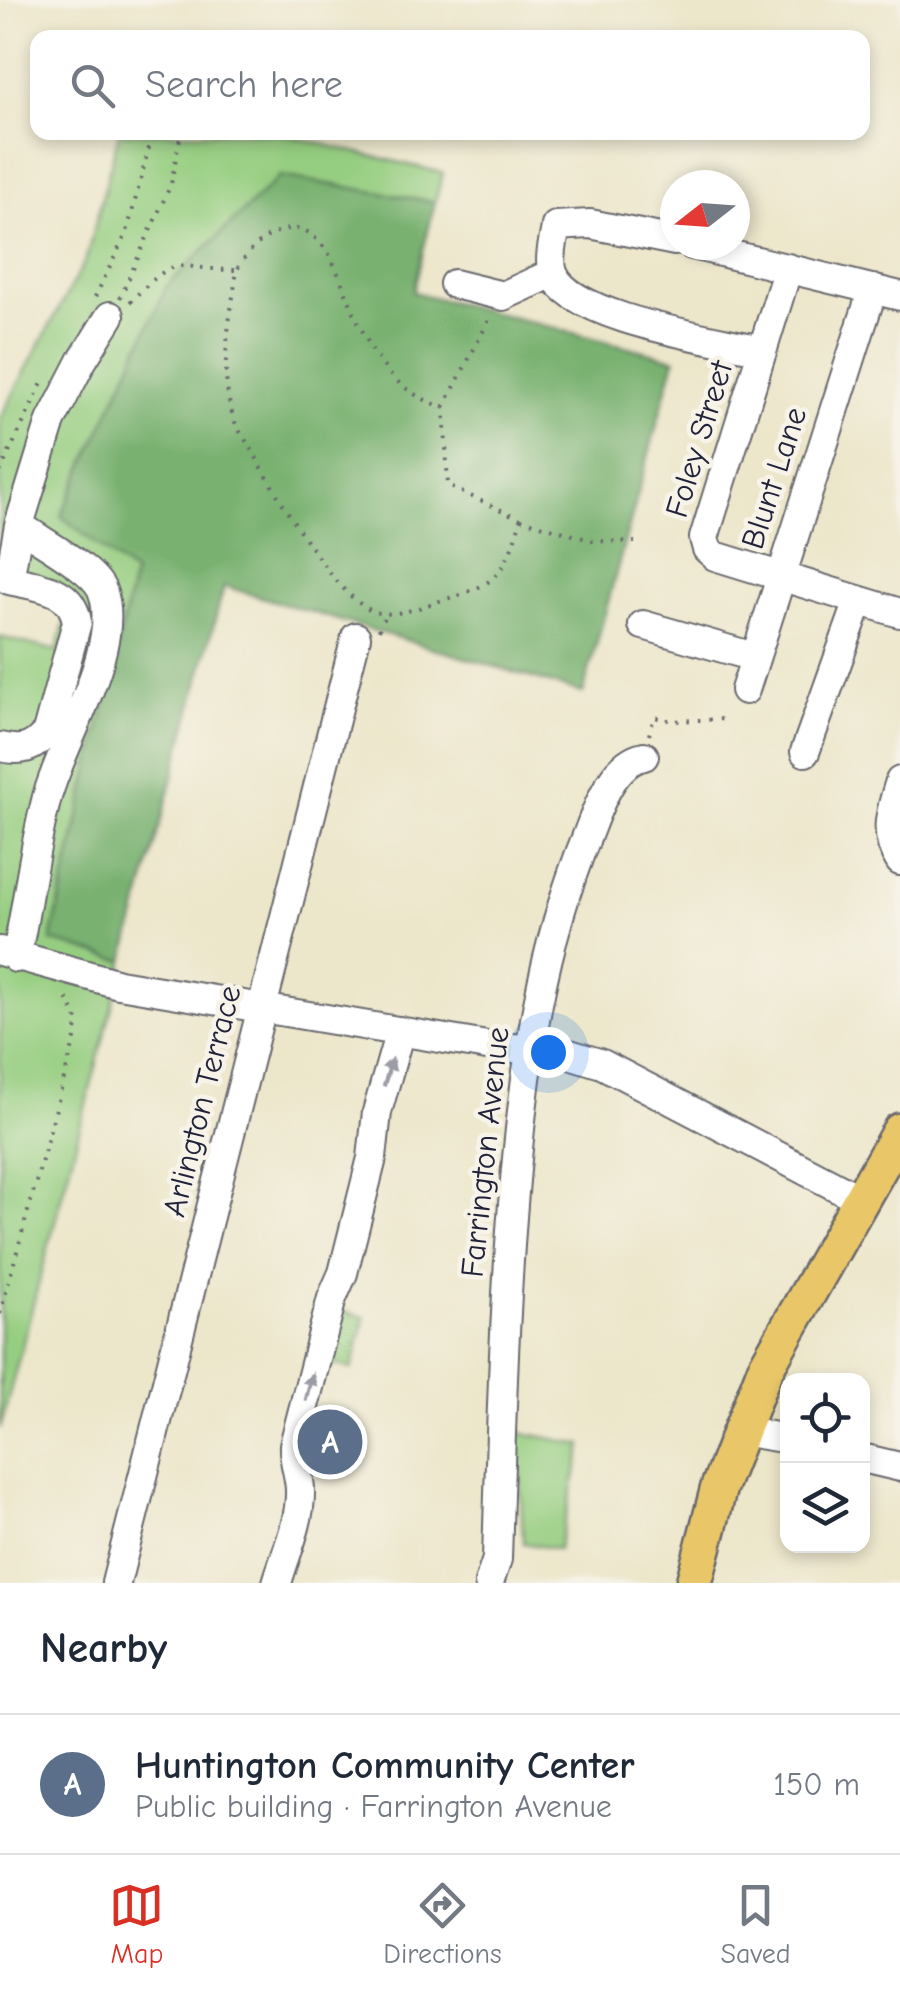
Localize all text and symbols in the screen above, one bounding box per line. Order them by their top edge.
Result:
search box [30,30,870,140]
icon: search [65,58,120,113]
text: Search here [145,63,343,107]
north arrow [660,170,750,260]
street label: Foley Street [658,355,741,522]
street label: Blunt Lane [734,403,814,553]
street label: Arlington Terrace [155,982,249,1220]
street label: Farrington Avenue [453,1025,517,1279]
your location [523,1027,574,1078]
one-way arrow [381,1057,397,1088]
one-way arrow [302,1371,318,1402]
map controls [780,1373,870,1553]
button: locate [780,1373,870,1463]
pin: A [298,1404,362,1480]
button: layers [780,1463,870,1553]
text: Nearby [40,1624,167,1673]
text: Huntington Community Center [135,1744,635,1788]
text: A [64,1766,81,1803]
text: 150 m [773,1766,860,1803]
text: Public building · Farrington Avenue [135,1788,612,1825]
tab: Map [109,1878,164,1970]
tab: Directions [383,1878,502,1970]
tab: Saved [721,1878,791,1970]

